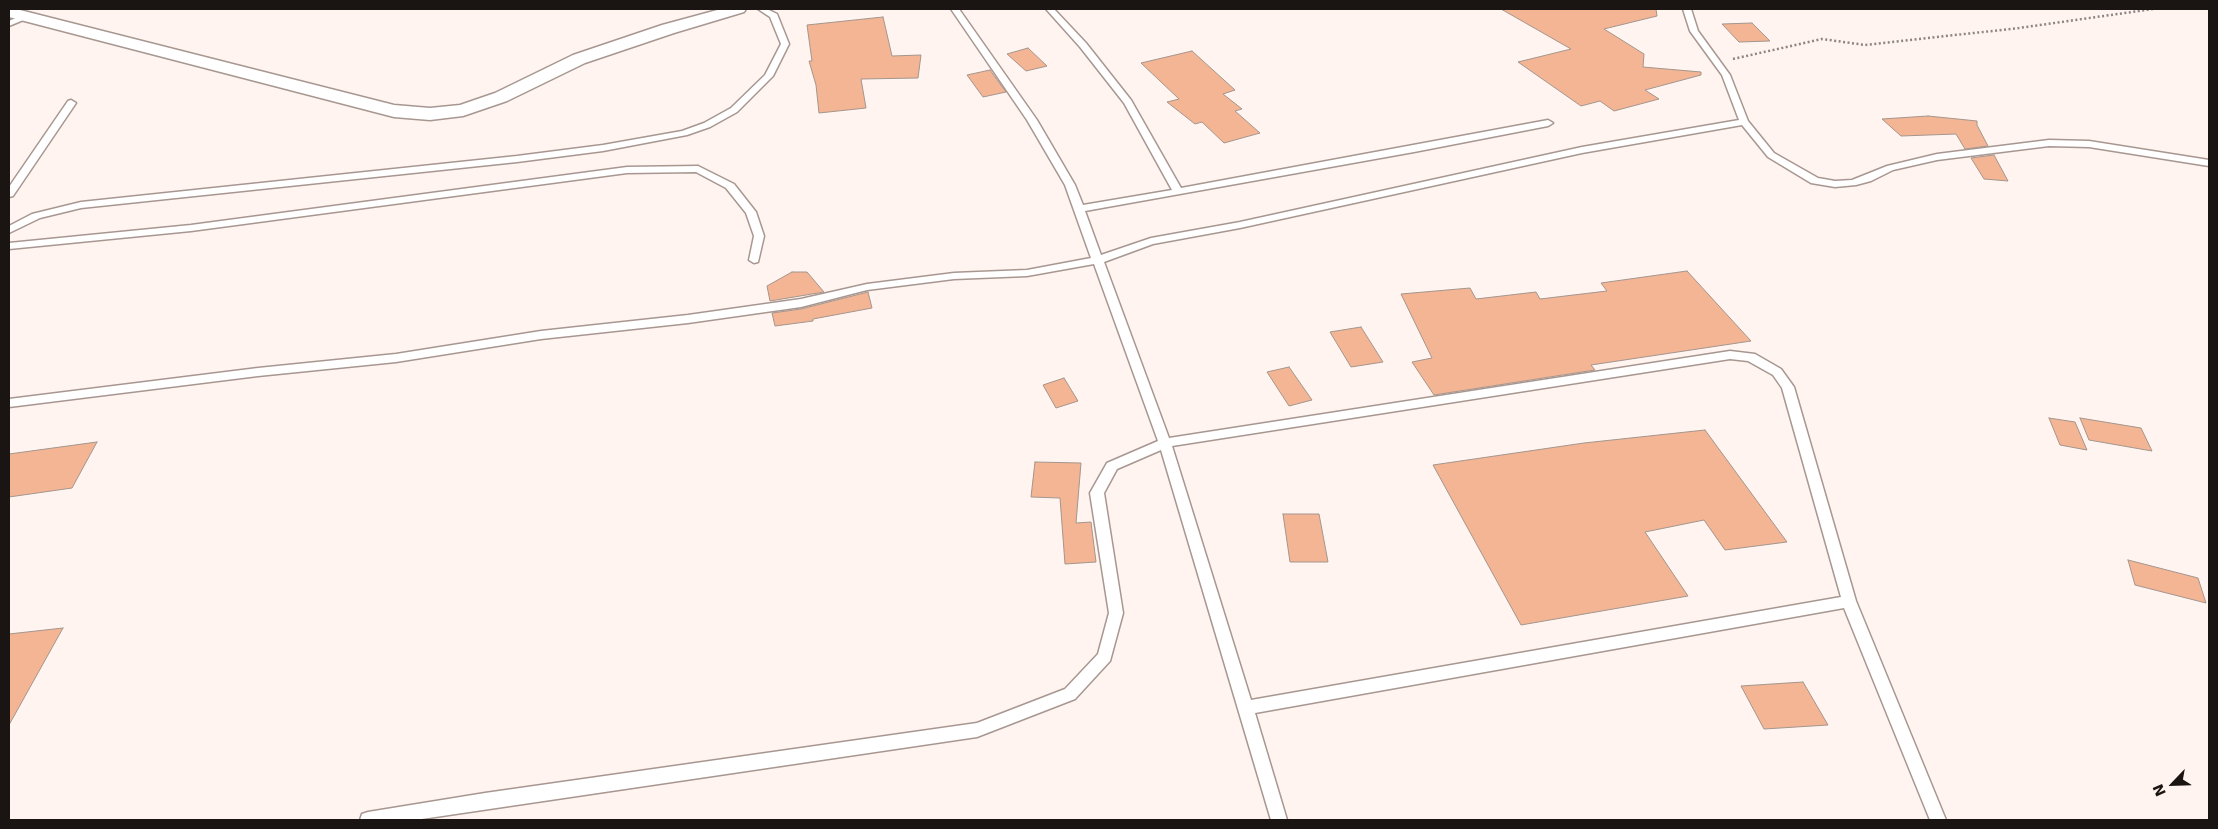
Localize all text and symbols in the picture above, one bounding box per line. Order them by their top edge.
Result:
north arrow [2148,759,2198,809]
text: N [2150,781,2169,799]

